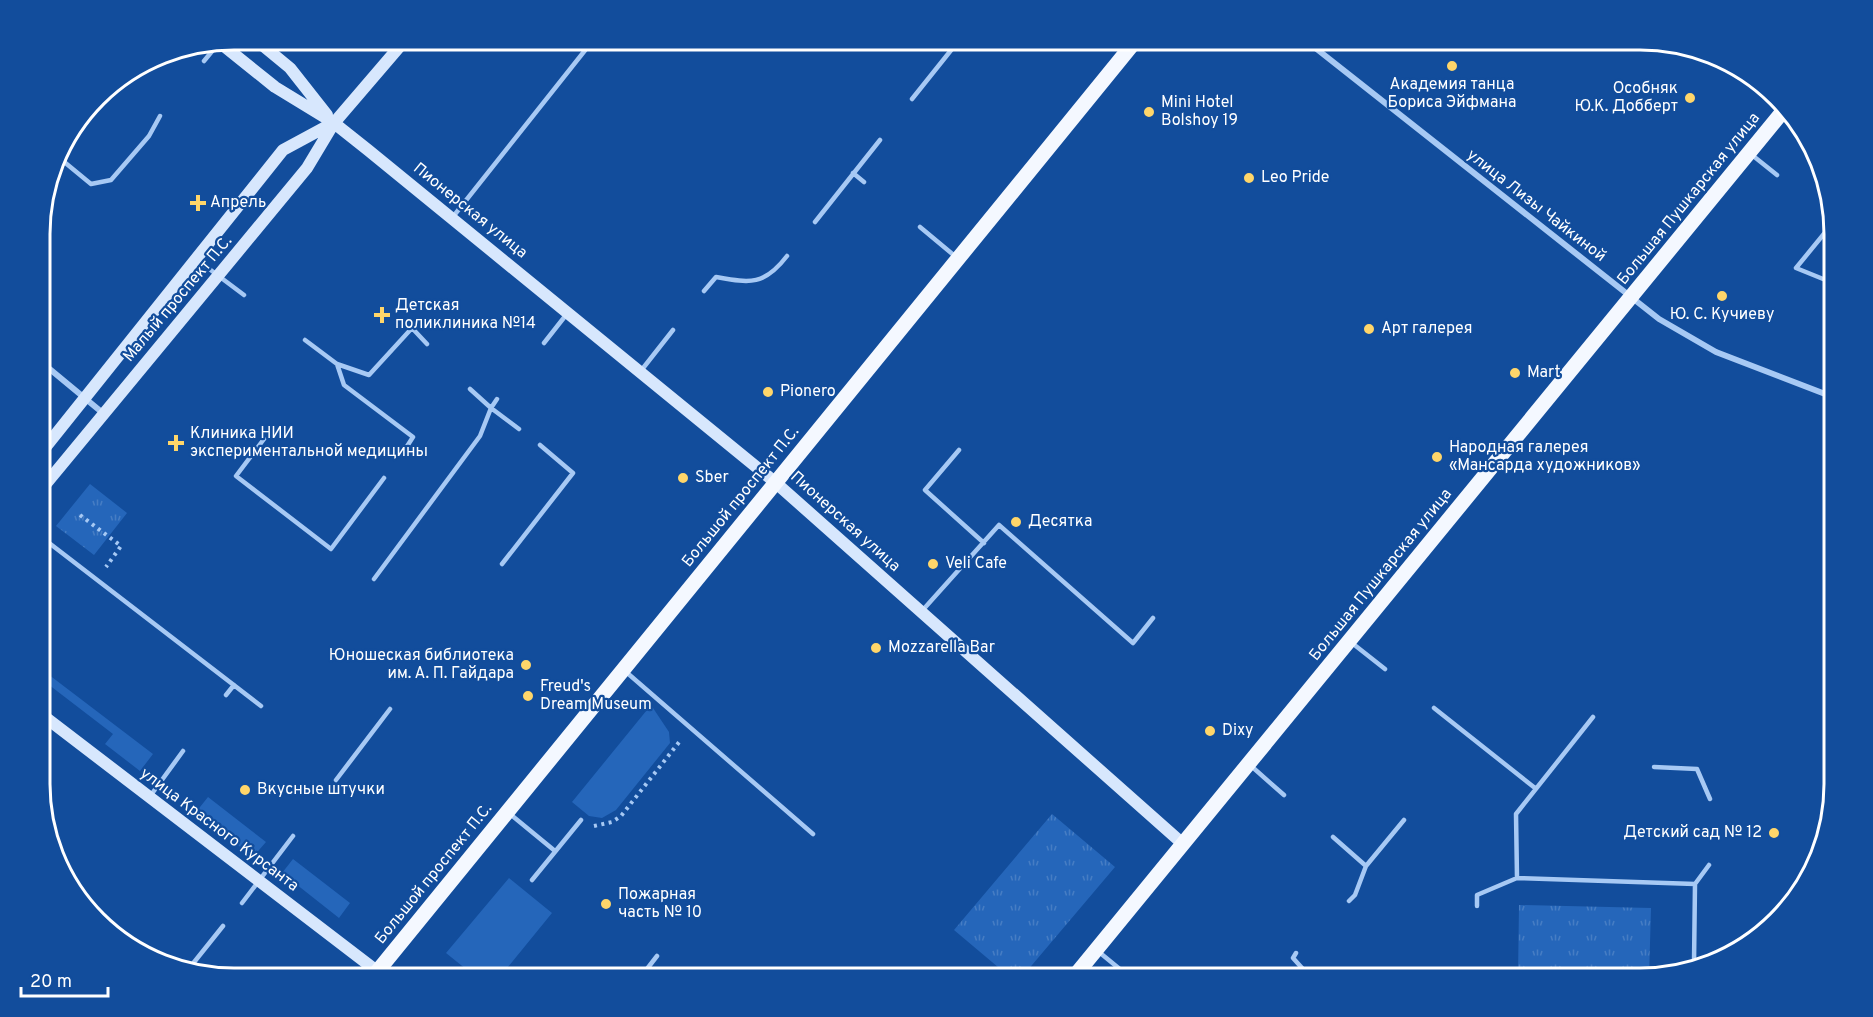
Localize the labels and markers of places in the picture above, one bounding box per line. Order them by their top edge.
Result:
marker: Академия танца Бориса Эйфмана [1445,59,1459,73]
place label: Академия танца Бориса Эйфмана [1388,75,1517,113]
place label: Особняк Ю.К. Добберт [1574,79,1678,117]
marker: Особняк Ю.К. Добберт [1683,91,1697,105]
place label: Mini Hotel Bolshoy 19 [1161,93,1238,131]
marker: Mini Hotel Bolshoy 19 [1142,105,1156,119]
place label: Leo Pride [1261,168,1329,188]
marker: Leo Pride [1242,171,1256,185]
place label: Апрель [210,193,266,213]
marker: Апрель [191,196,205,210]
marker: Ю. С. Кучиеву [1715,289,1729,303]
place label: Детская поликлиника №14 [395,296,536,334]
place label: Ю. С. Кучиеву [1670,305,1774,325]
marker: Детская поликлиника №14 [373,306,391,324]
place label: Арт галерея [1381,319,1473,339]
marker: Арт галерея [1362,322,1376,336]
place label: Mart [1527,363,1561,383]
marker: Mart [1508,366,1522,380]
place label: Pionero [780,382,836,402]
marker: Pionero [761,385,775,399]
place label: Клиника НИИ экспериментальной медицины [190,424,428,462]
marker: Клиника НИИ экспериментальной медицины [167,434,185,452]
place label: Народная галерея «Мансарда художников» [1449,438,1641,476]
marker: Народная галерея «Мансарда художников» [1430,450,1444,464]
place label: Sber [695,468,729,488]
marker: Sber [676,471,690,485]
place label: Десятка [1028,512,1092,532]
marker: Десятка [1009,515,1023,529]
place label: Veli Cafe [945,554,1007,574]
marker: Veli Cafe [926,557,940,571]
place label: Mozzarella Bar [888,638,995,658]
marker: Mozzarella Bar [869,641,883,655]
place label: Юношеская библиотека им. А. П. Гайдара [329,646,514,684]
marker: Юношеская библиотека им. А. П. Гайдара [519,658,533,672]
place label: Freud's Dream Museum [540,677,652,715]
marker: Freud's Dream Museum [521,689,535,703]
place label: Dixy [1222,721,1253,741]
marker: Dixy [1203,724,1217,738]
place label: Вкусные штучки [257,780,385,800]
marker: Вкусные штучки [238,783,252,797]
place label: Детский сад № 12 [1623,823,1762,843]
marker: Детский сад № 12 [1767,826,1781,840]
place label: Пожарная часть № 10 [618,885,702,923]
marker: Пожарная часть № 10 [599,897,613,911]

